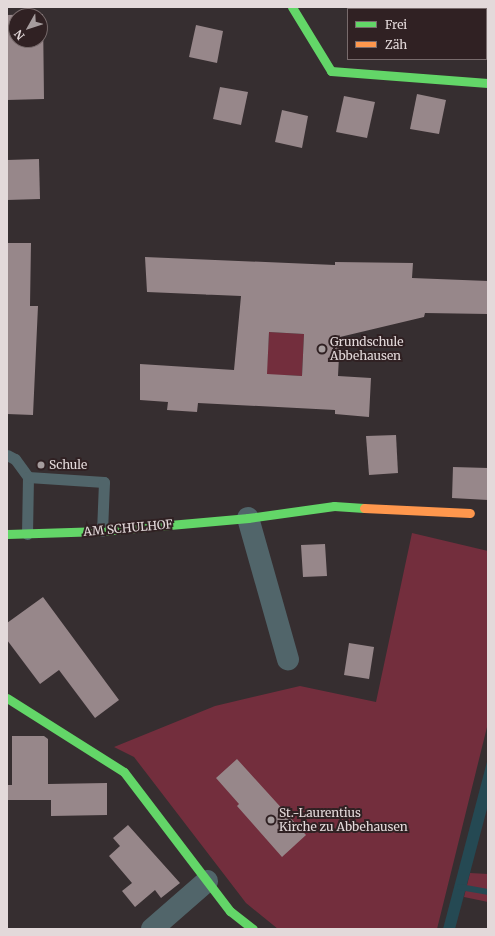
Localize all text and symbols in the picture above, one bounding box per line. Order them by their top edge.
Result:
north arrow [8,8,48,48]
legend [347,8,487,60]
text: Frei [385,17,407,32]
text: N [11,27,28,43]
text: Zäh [385,37,407,52]
place label: Grundschule Abbehausen [330,335,404,363]
marker: Grundschule Abbehausen [317,344,327,354]
place label: Schule [49,458,87,472]
marker: Schule [36,460,46,470]
street label: AM SCHULHOF [83,517,173,539]
place label: St.-Laurentius Kirche zu Abbehausen [279,806,408,834]
marker: St.-Laurentius Kirche zu Abbehausen [266,815,276,825]

